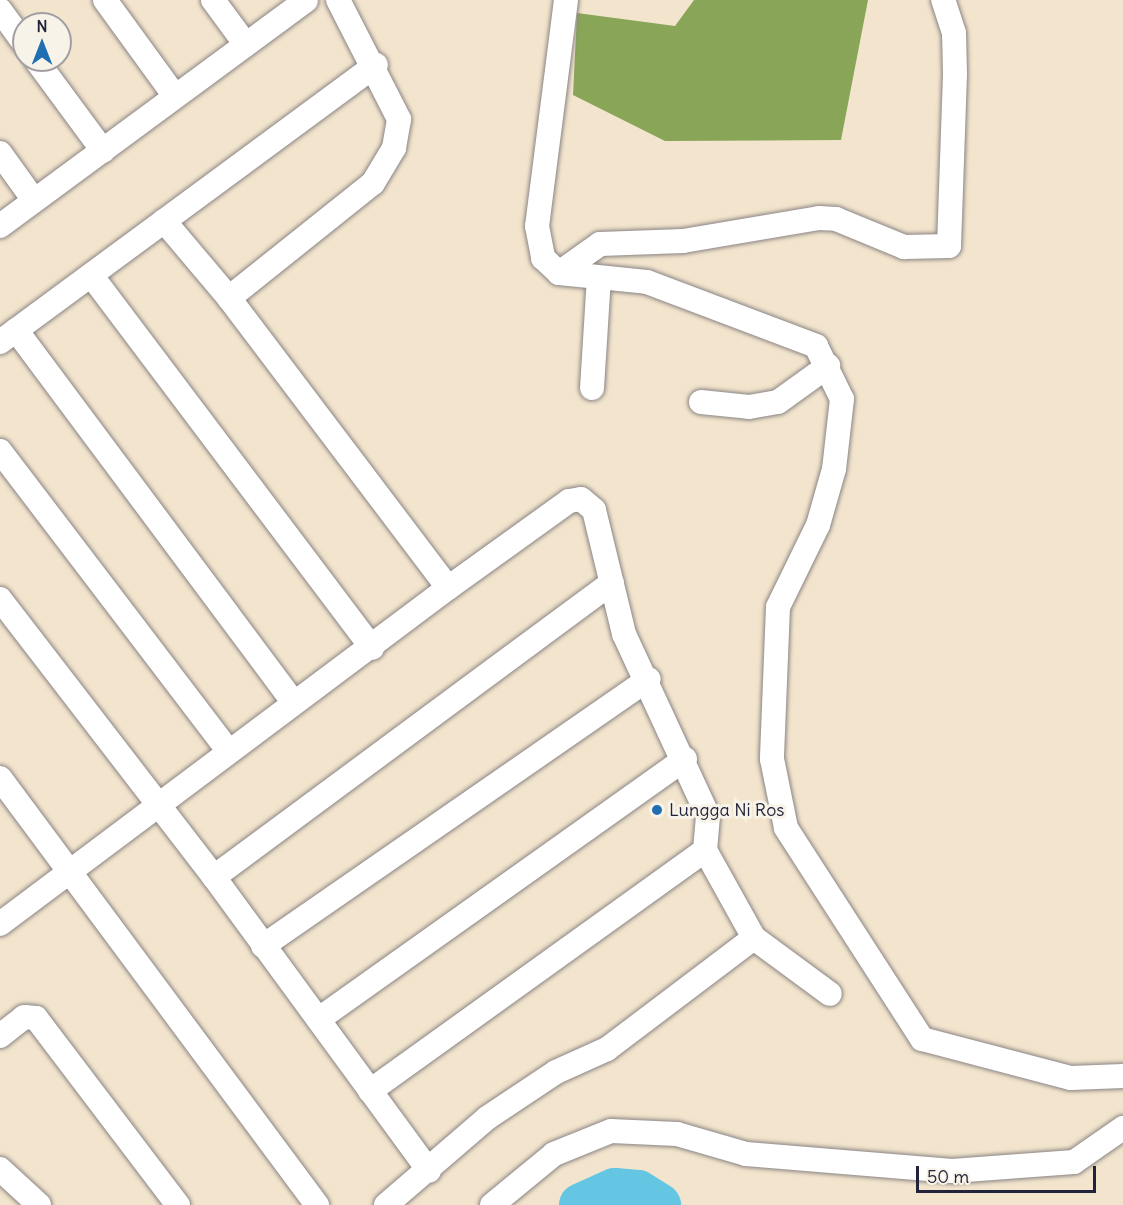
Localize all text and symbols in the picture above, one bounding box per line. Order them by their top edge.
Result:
north arrow [12,12,72,72]
text: N [36,16,48,36]
place label: Lungga Ni Ros [669,799,784,821]
marker: Lungga Ni Ros [650,803,664,817]
scale bar [919,1154,1099,1192]
text: 50 m [927,1165,969,1188]

